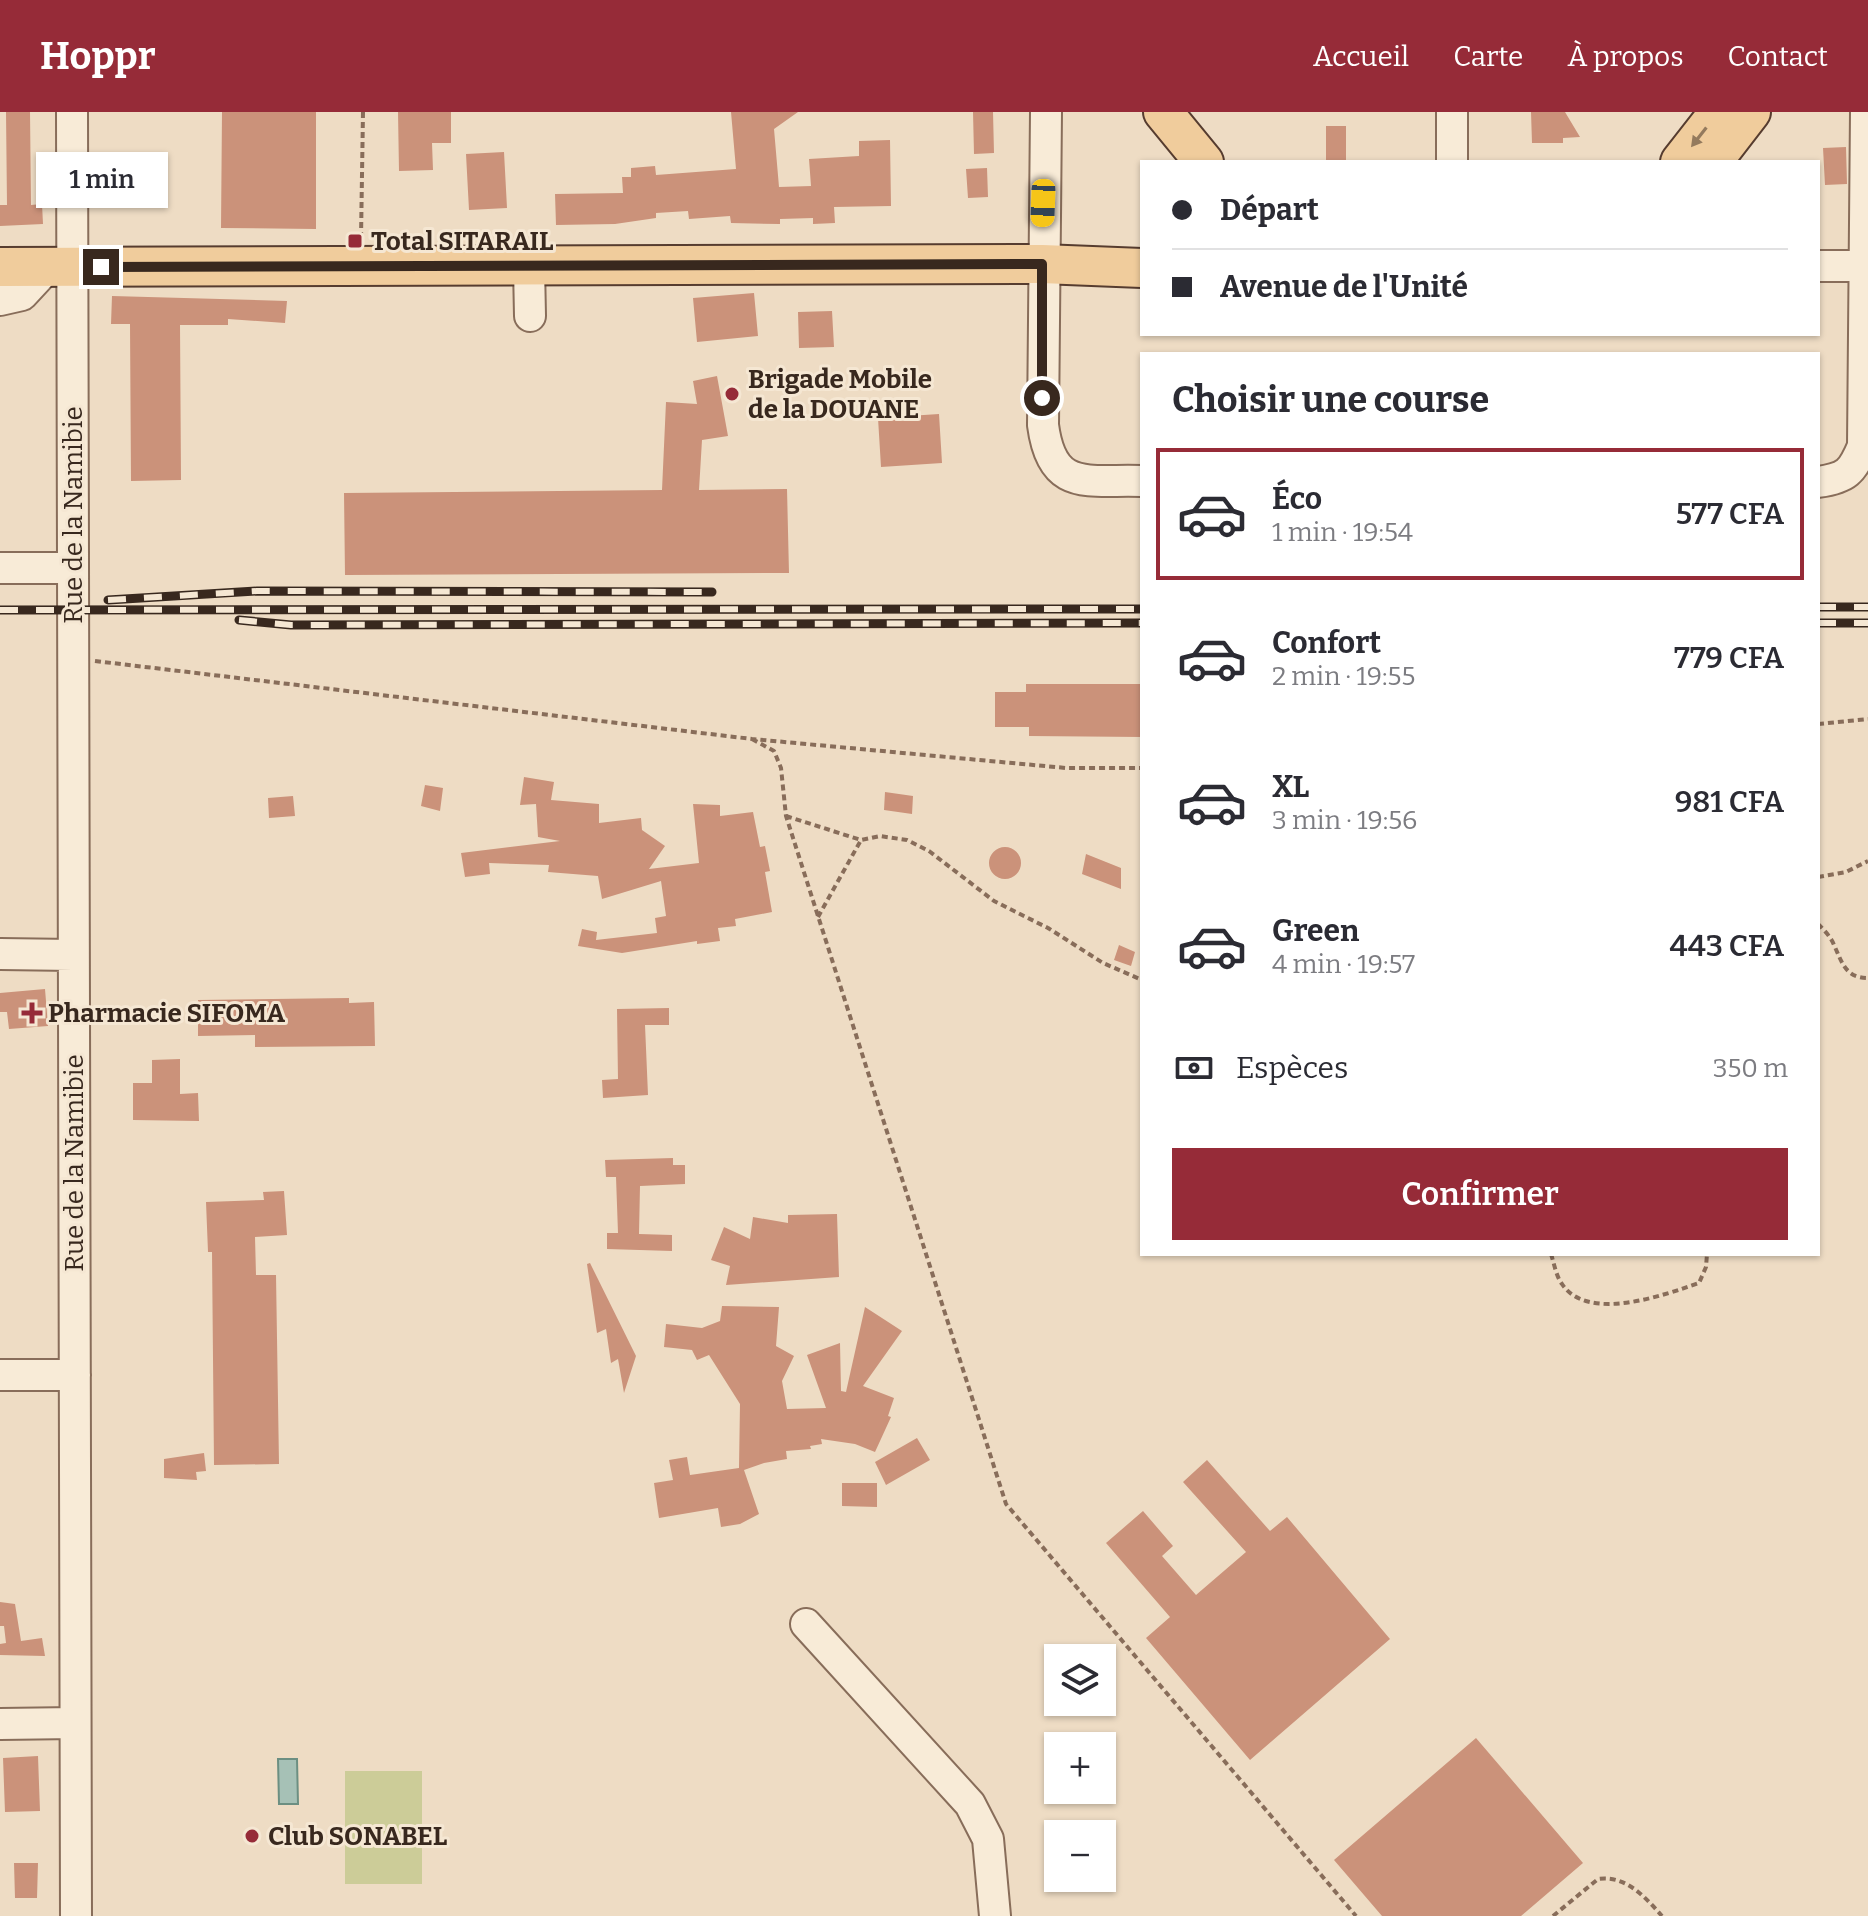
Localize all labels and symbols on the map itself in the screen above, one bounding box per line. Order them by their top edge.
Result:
one-way arrow [1692,127,1708,147]
callout: 1 min [35,151,167,207]
car [1030,179,1056,227]
place label: Total SITARAIL [371,226,553,257]
marker: Total SITARAIL [346,232,364,250]
route end [83,249,119,285]
place label: Brigade Mobile de la DOUANE [748,364,932,425]
route start [1024,380,1060,416]
marker: Brigade Mobile de la DOUANE [723,385,741,403]
street label: Rue de la Namibie [58,406,89,624]
place label: Pharmacie SIFOMA [48,998,286,1029]
marker: Pharmacie SIFOMA [23,1004,41,1022]
street label: Rue de la Namibie [59,1054,90,1272]
place label: Club SONABEL [268,1821,447,1852]
marker: Club SONABEL [243,1827,261,1845]

